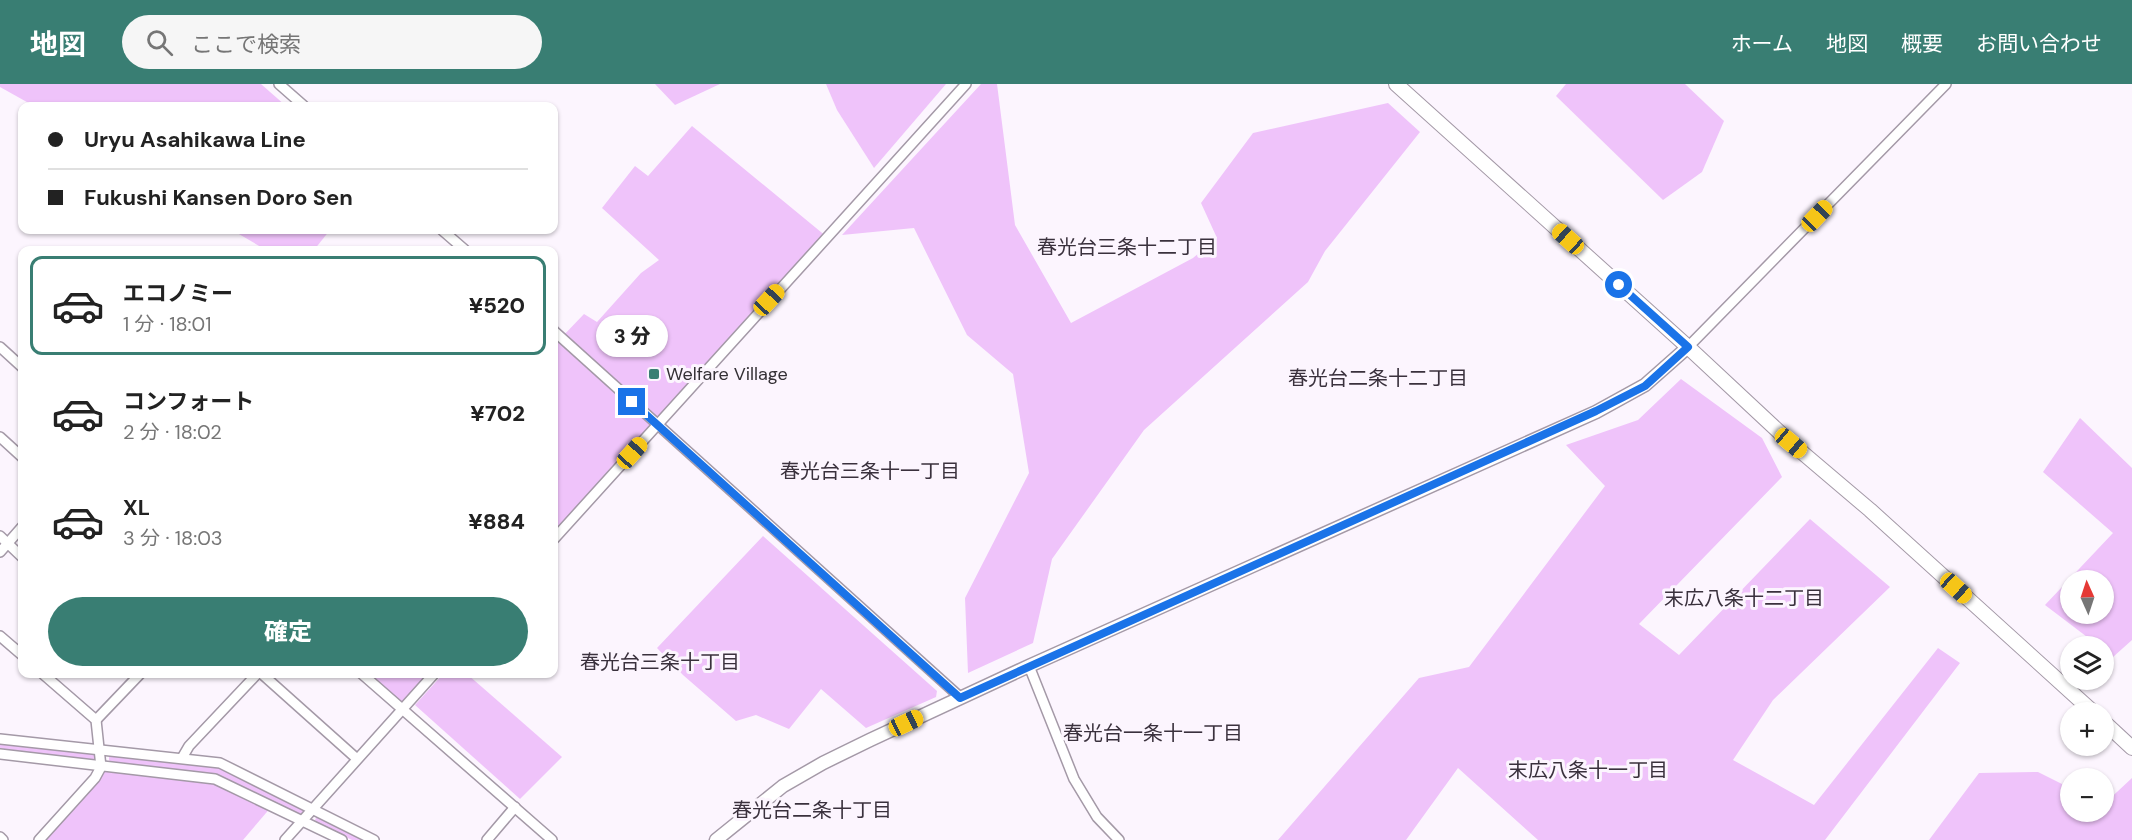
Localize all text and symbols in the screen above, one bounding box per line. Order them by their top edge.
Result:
search box [122,15,542,69]
text: 地図 [30,26,86,63]
icon: search [143,26,176,59]
text: ここで検索 [191,30,301,59]
text: ホーム [1731,30,1793,58]
text: 地図 [1826,30,1868,58]
text: 概要 [1901,30,1943,58]
text: お問い合わせ [1976,30,2102,58]
text: Uryu Asahikawa Line [84,125,306,154]
text: Fukushi Kansen Doro Sen [84,183,353,212]
car [1798,197,1836,235]
car [1549,220,1587,258]
district label: 春光台三条十二丁目 [1037,234,1217,260]
route start [1605,271,1632,298]
icon: car [51,279,105,333]
text: エコノミー [123,279,233,308]
car [750,281,788,319]
text: ¥520 [469,291,525,320]
text: 1 分 · 18:01 [123,311,212,337]
callout: 3 分 [596,315,668,357]
text: 3 分 [614,323,650,349]
place label: Welfare Village [666,362,788,386]
district label: 春光台二条十二丁目 [1288,365,1468,391]
marker: Welfare Village [647,367,661,381]
icon: car [51,387,105,441]
text: コンフォート [123,387,254,416]
route end [618,388,645,415]
text: ¥702 [470,399,525,428]
text: 2 分 · 18:02 [123,419,222,445]
car [1771,425,1811,461]
car [613,434,651,472]
district label: 春光台三条十一丁目 [780,458,960,484]
text: XL [123,493,150,522]
icon: car [51,495,105,549]
text: ¥884 [468,507,525,536]
text: 3 分 · 18:03 [123,525,223,551]
car [1937,569,1975,607]
north arrow [2060,570,2114,624]
map controls [2060,570,2114,822]
district label: 末広八条十二丁目 [1664,585,1824,611]
button: 確定 [48,597,528,666]
button: layers [2060,636,2114,690]
district label: 春光台三条十丁目 [580,649,740,675]
button: + [2060,702,2114,756]
car [886,707,926,739]
district label: 春光台一条十一丁目 [1063,720,1243,746]
district label: 末広八条十一丁目 [1508,757,1668,783]
button: − [2060,768,2114,822]
district label: 春光台二条十丁目 [732,797,892,823]

